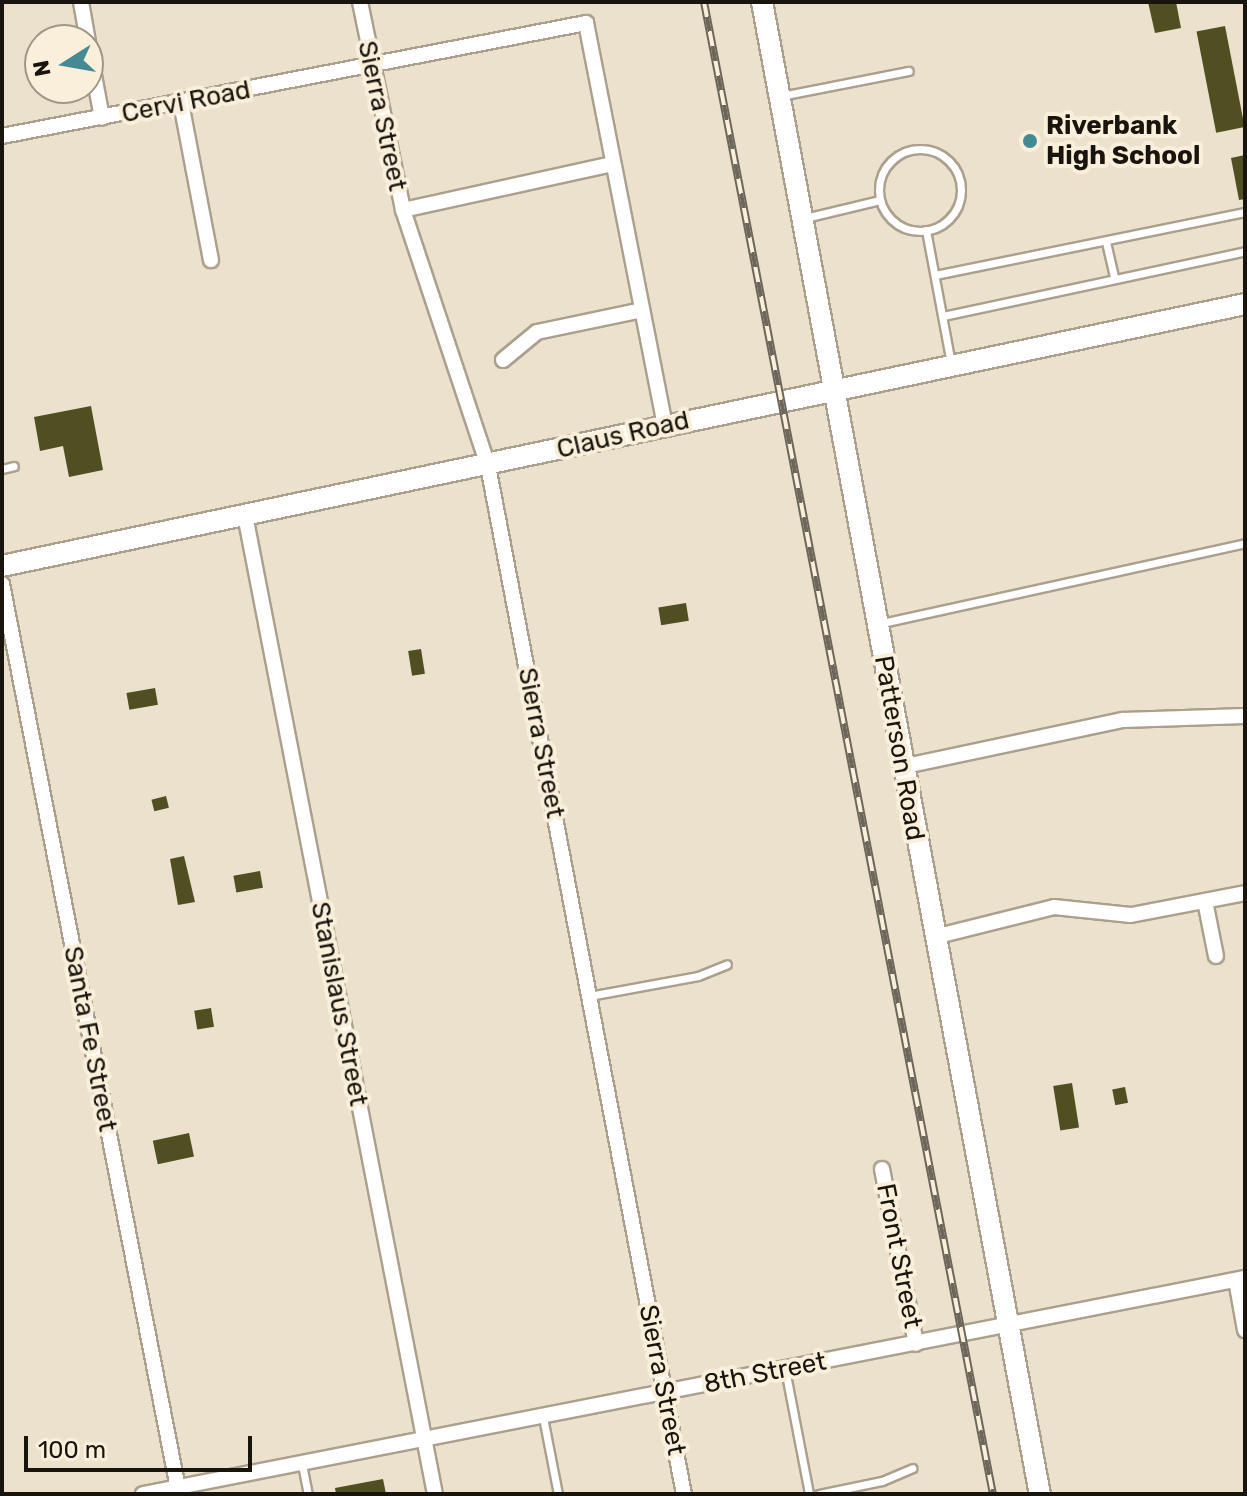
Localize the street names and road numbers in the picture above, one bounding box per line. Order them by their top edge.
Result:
street label: Sierra Street [351,38,413,194]
street label: Cervi Road [119,74,253,130]
street label: Claus Road [554,405,692,465]
street label: Patterson Road [867,653,931,843]
street label: Sierra Street [511,665,571,821]
street label: Stanislaus Street [304,899,374,1109]
street label: Santa Fe Street [57,944,123,1134]
street label: Front Street [870,1181,928,1331]
street label: Sierra Street [632,1302,692,1458]
street label: 8th Street [701,1346,829,1400]

